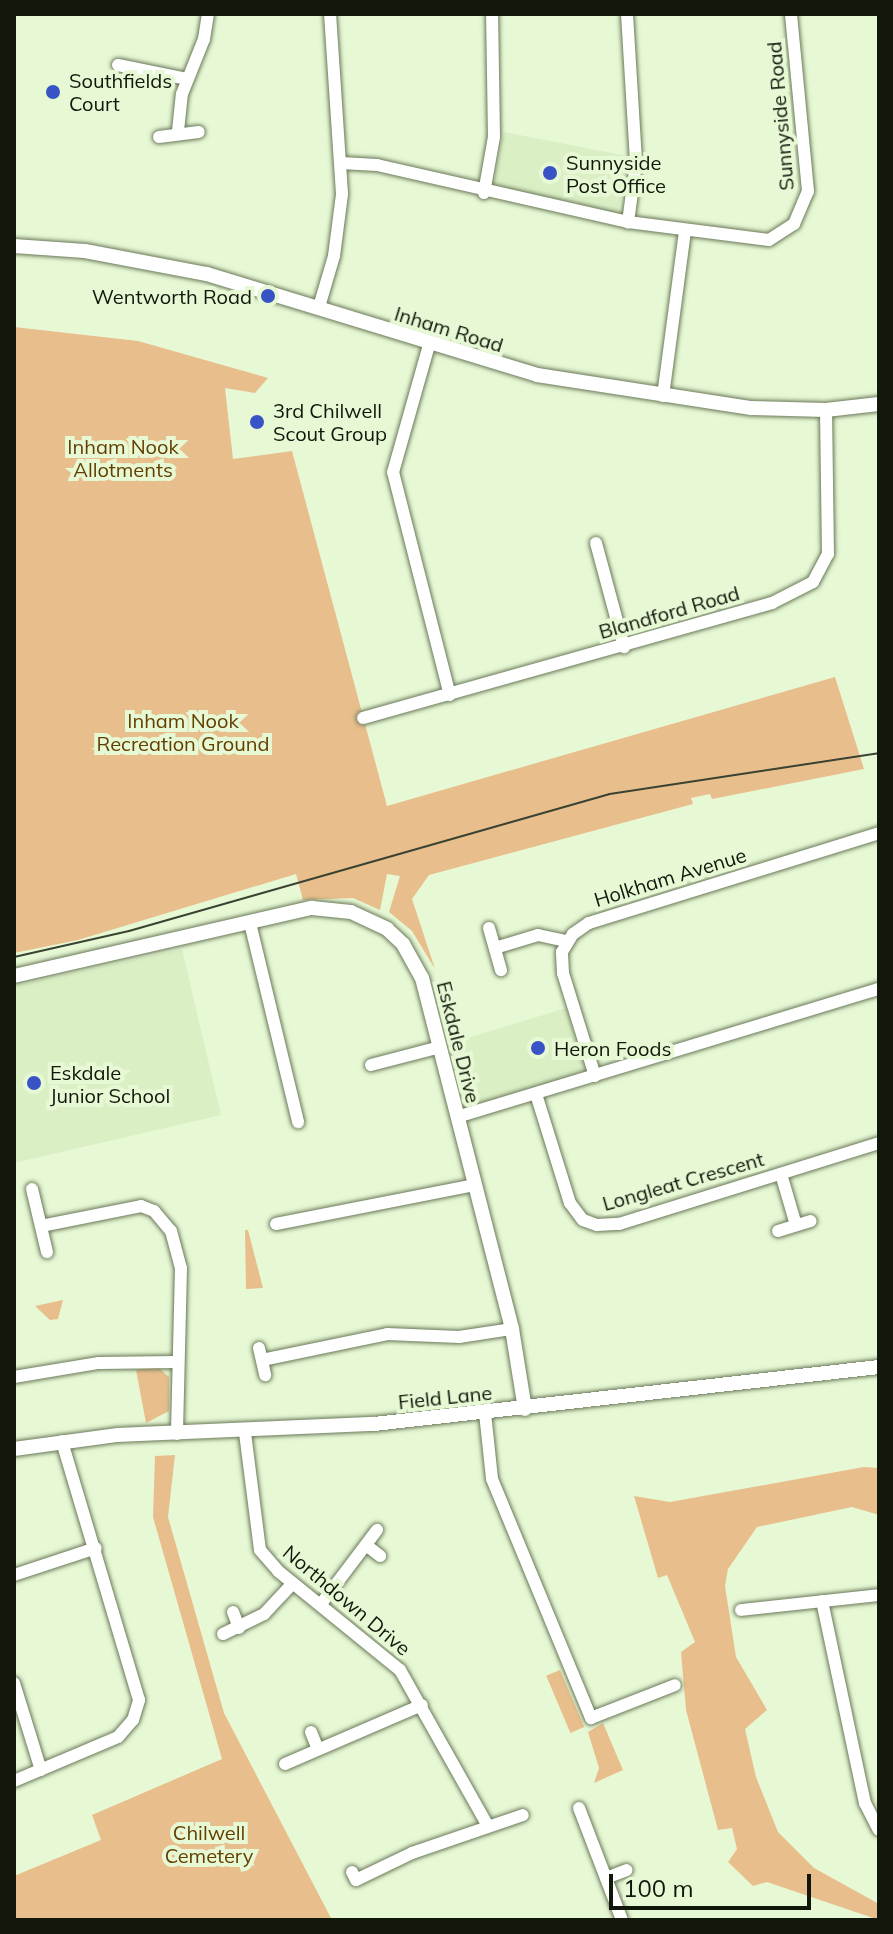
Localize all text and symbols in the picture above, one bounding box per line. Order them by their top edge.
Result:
street label: Sunnyside Road [762,40,798,192]
place label: Southfields Court [69,68,172,115]
marker: Southfields Court [44,83,62,101]
place label: Sunnyside Post Office [566,150,666,197]
marker: Sunnyside Post Office [541,164,559,182]
place label: Wentworth Road [92,284,252,308]
marker: Wentworth Road [259,287,277,305]
street label: Inham Road [392,301,506,357]
place label: 3rd Chilwell Scout Group [273,398,387,445]
marker: 3rd Chilwell Scout Group [248,413,266,431]
park label: Inham Nook Allotments [67,435,179,482]
street label: Blandford Road [596,580,742,644]
park label: Inham Nook Recreation Ground [97,709,269,756]
street label: Holkham Avenue [591,842,749,912]
street label: Eskdale Drive [432,979,486,1105]
place label: Heron Foods [554,1036,671,1060]
marker: Heron Foods [529,1039,547,1057]
place label: Eskdale Junior School [50,1060,170,1107]
marker: Eskdale Junior School [25,1074,43,1092]
street label: Longleat Crescent [600,1146,766,1216]
street label: Field Lane [397,1380,493,1414]
street label: Northdown Drive [278,1540,416,1660]
park label: Chilwell Cemetery [165,1821,253,1868]
scale bar [613,1858,815,1908]
text: 100 m [623,1873,694,1903]

